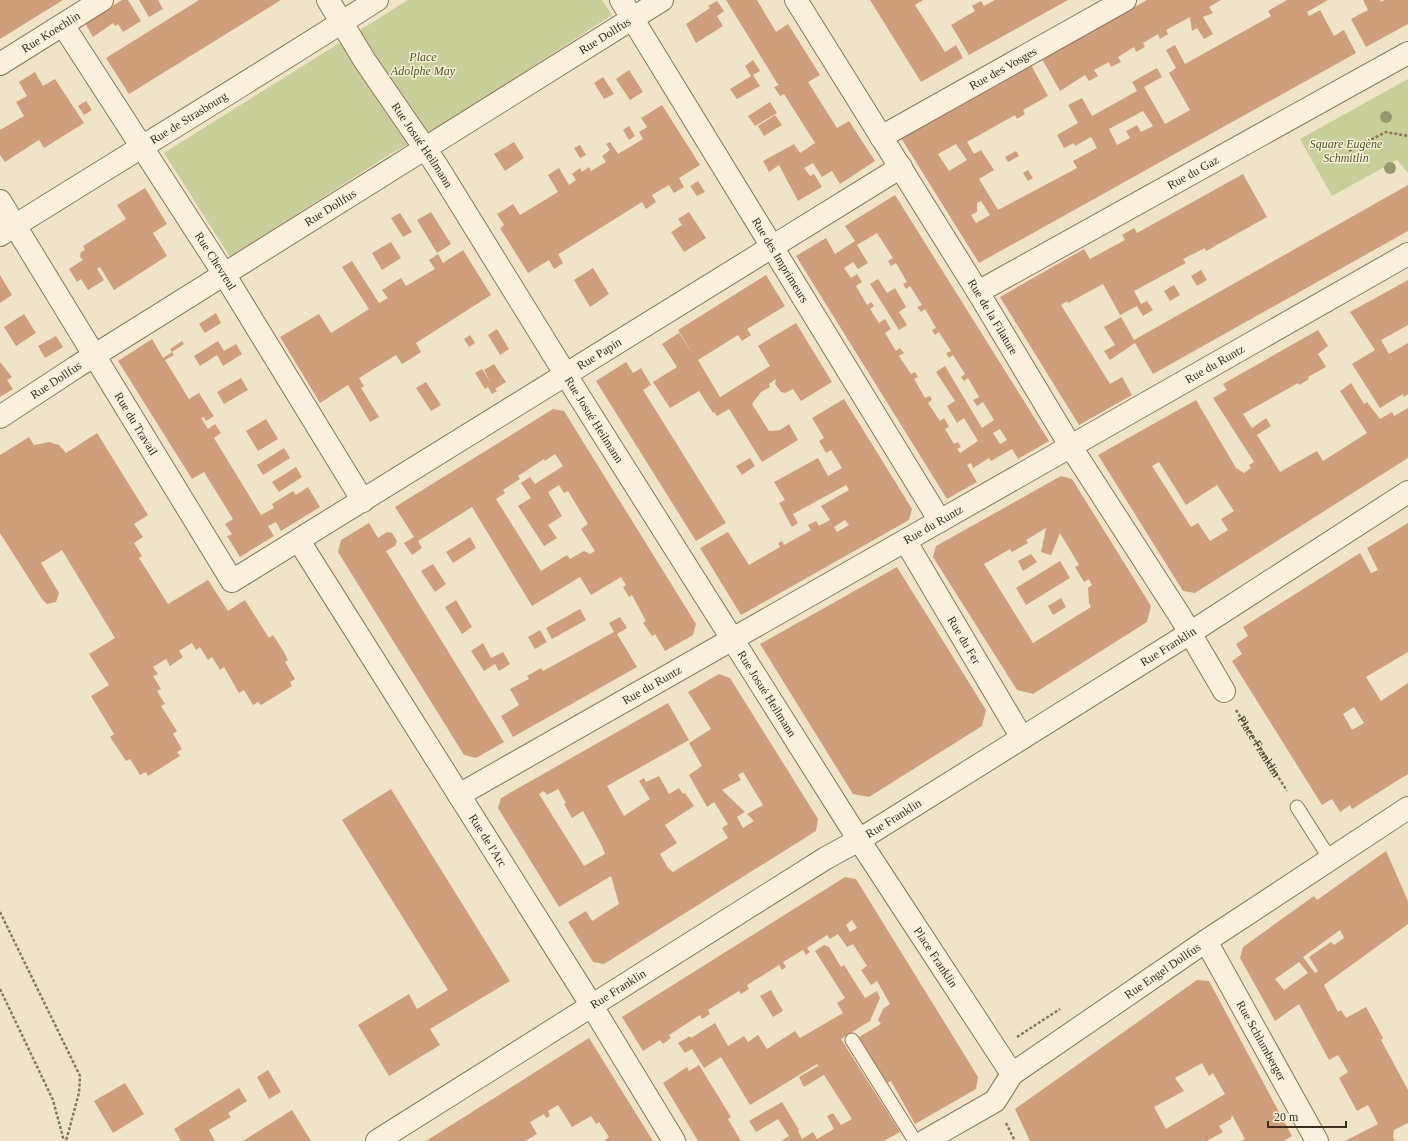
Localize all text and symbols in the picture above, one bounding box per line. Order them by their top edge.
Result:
street label: Rue Koechlin [19,9,83,56]
street label: Rue Dollfus [576,14,634,57]
street label: Rue des Vosges [967,44,1039,93]
park label: Place Adolphe May [390,50,456,78]
street label: Rue de Strasbourg [147,89,230,147]
street label: Rue Josué Heilmann [389,100,456,190]
park label: Square Eugène Schmitlin [1310,137,1383,165]
street label: Rue du Gaz [1165,153,1221,192]
street label: Rue Dollfus [302,186,359,229]
street label: Rue des Imprimeurs [749,215,812,306]
street label: Rue Chevreul [192,229,240,293]
street label: Rue de la Filature [965,276,1021,357]
street label: Rue Papin [574,335,624,373]
street label: Rue du Runtz [1183,342,1247,387]
street label: Rue Dollfus [28,358,84,402]
street label: Rue Josué Heilmann [562,374,626,465]
street label: Rue du Travail [111,390,161,458]
street label: Rue du Runtz [901,502,965,547]
street label: Rue du Fer [944,614,984,667]
street label: Rue Franklin [1138,624,1199,669]
street label: Rue Josué Heilmann [734,648,799,740]
street label: Rue du Runtz [620,663,684,707]
street label: Place Franklin [1234,713,1283,780]
street label: Rue Franklin [863,796,924,841]
street label: Rue de l'Arc [466,811,510,870]
street label: Place Franklin [911,924,961,990]
street label: Rue Engel Dollfus [1122,940,1204,1002]
street label: Rue Franklin [588,966,649,1012]
street label: Rue Schlumberger [1233,998,1289,1083]
scale bar [1268,1103,1346,1129]
text: 20 m [1274,1110,1299,1124]

